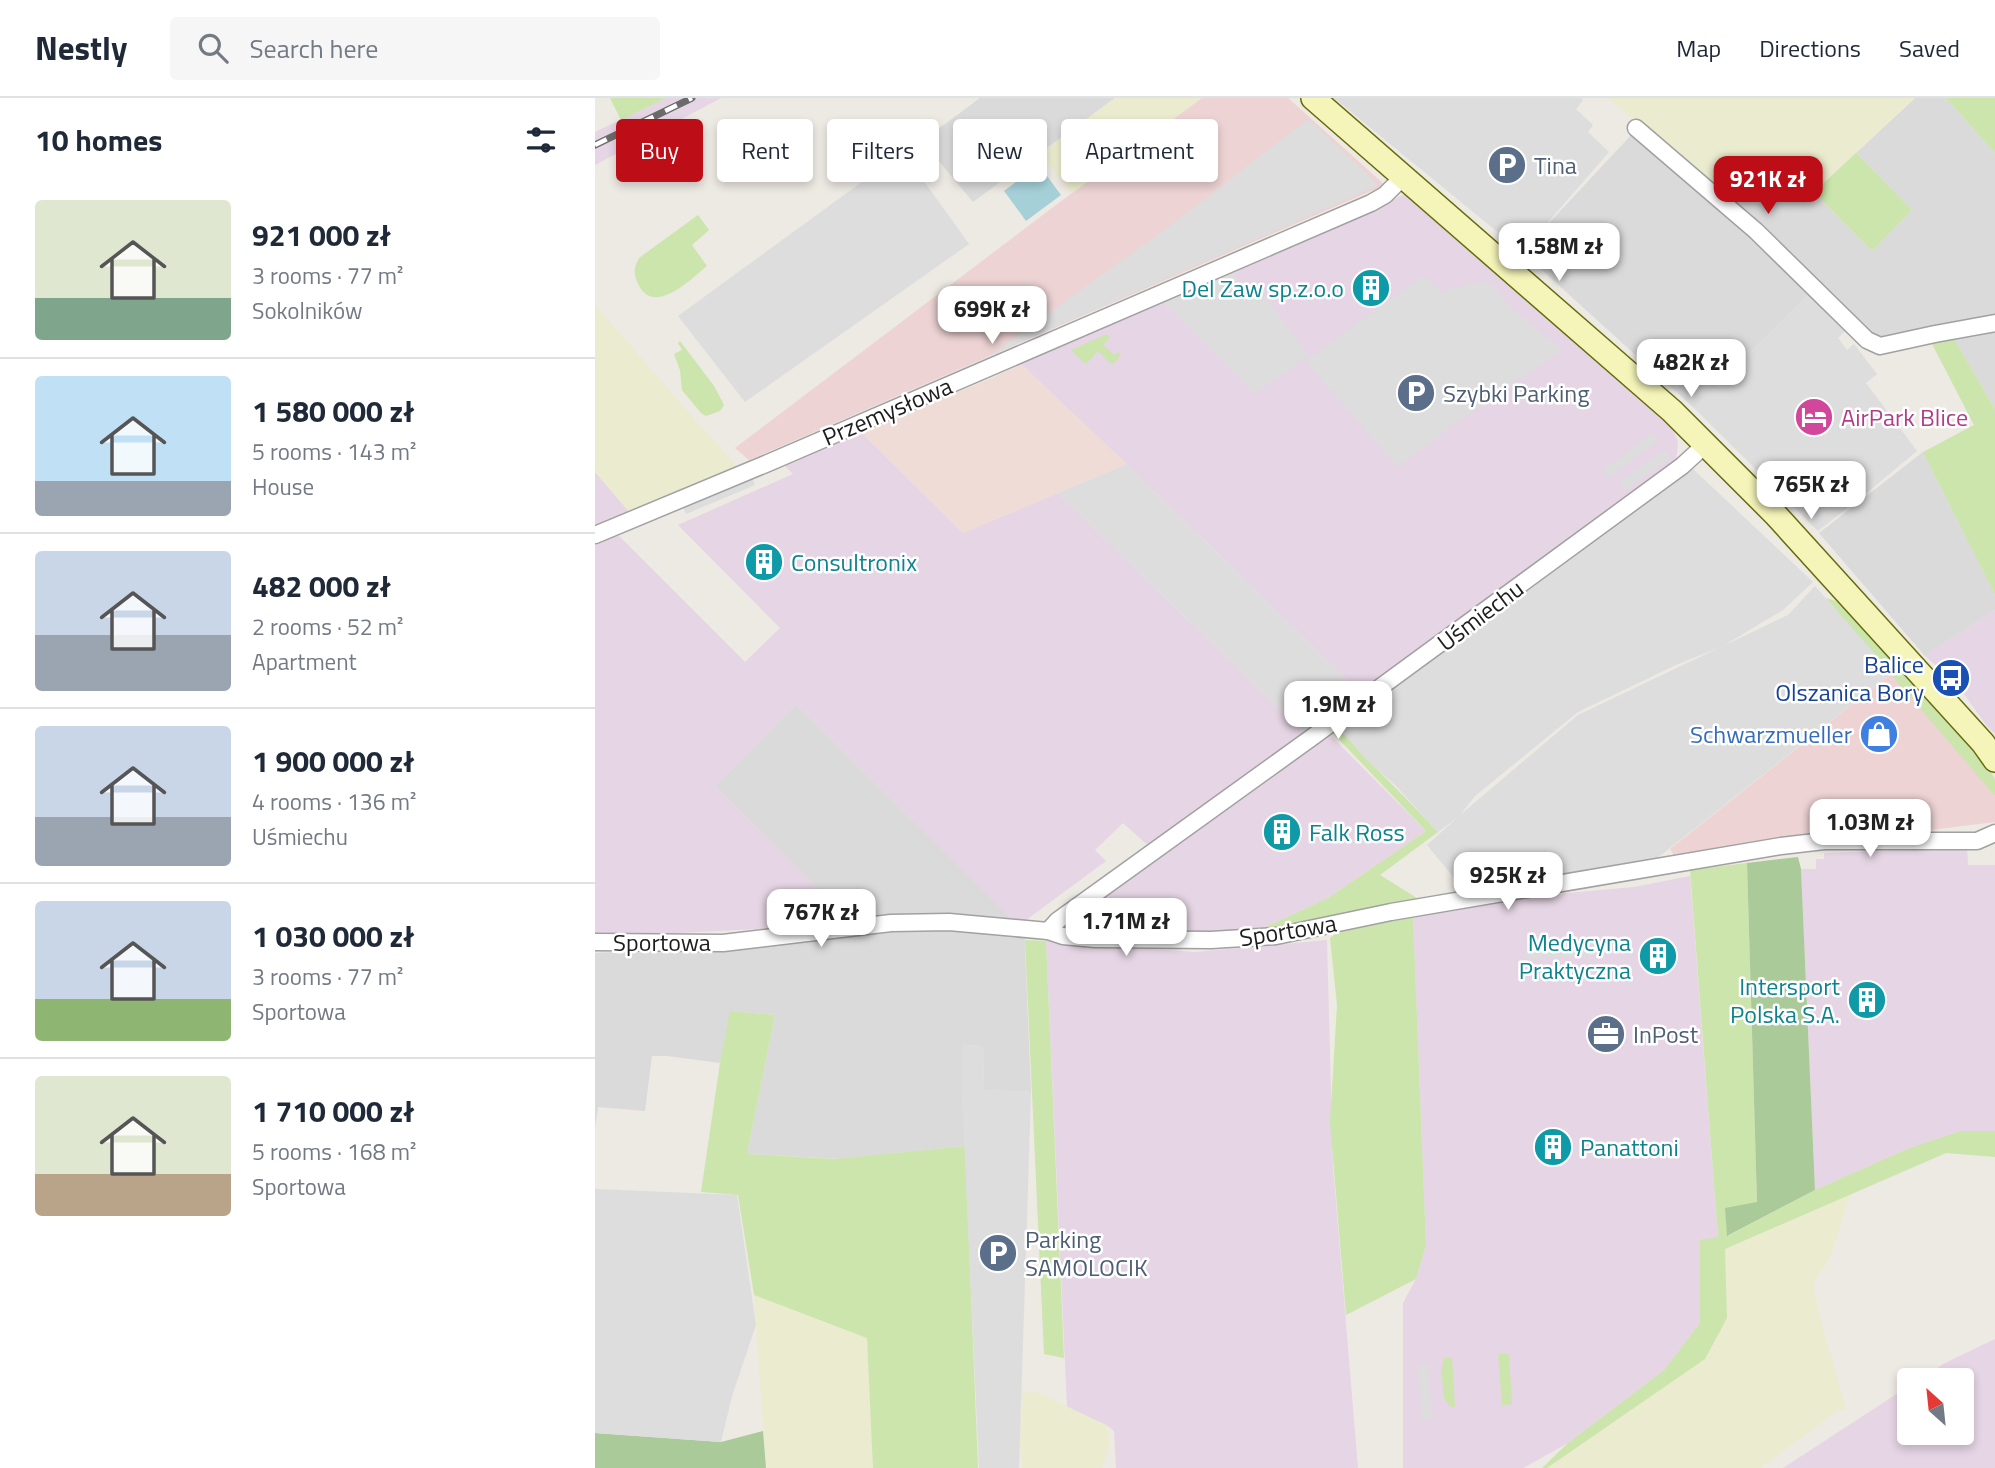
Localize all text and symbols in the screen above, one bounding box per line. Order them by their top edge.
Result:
search box [170,17,660,80]
text: Nestly [35,23,128,73]
icon: search [194,29,232,67]
text: Search here [250,29,378,68]
text: Map [1676,30,1721,66]
text: Directions [1759,30,1861,66]
text: Saved [1899,30,1960,66]
text: 10 homes [35,117,162,163]
chip: Buy [616,119,703,182]
chip: Rent [717,119,813,182]
chip: Filters [827,119,939,182]
chip: New [953,119,1047,182]
chip: Apartment [1061,119,1218,182]
icon: filters [522,121,560,159]
parking icon: Tina [1486,144,1528,186]
place label: Tina [1534,147,1577,183]
pin: 921K zł [1703,156,1833,216]
text: 921K zł [1730,161,1806,196]
text: 921 000 zł [252,212,391,258]
pin: 1.58M zł [1487,223,1631,283]
icon: home [91,228,175,312]
text: 1.58M zł [1515,228,1603,263]
text: 3 rooms · 77 m² [252,258,403,293]
building icon: Del Zaw sp.z.o.o [1350,267,1392,309]
place label: Del Zaw sp.z.o.o [1181,270,1344,306]
pin: 699K zł [927,286,1057,346]
text: 699K zł [954,291,1030,326]
text: Sokolników [252,293,362,328]
pin: 482K zł [1626,340,1756,399]
text: 482K zł [1653,344,1729,379]
street label: Przemysłowa [816,367,958,455]
parking icon: Szybki Parking [1395,372,1437,414]
place label: Szybki Parking [1443,375,1590,411]
text: 1 580 000 zł [252,388,414,434]
hotel icon: AirPark Blice [1793,396,1835,438]
place label: AirPark Blice [1841,399,1968,435]
icon: home [91,404,175,488]
text: 5 rooms · 143 m² [252,434,416,469]
pin: 765K zł [1746,462,1876,521]
text: 765K zł [1773,466,1849,501]
text: House [252,469,314,504]
building icon: Consultronix [743,541,785,583]
place label: Consultronix [791,544,917,580]
text: 482 000 zł [252,563,391,609]
street label: Uśmiechu [1429,571,1531,659]
icon: home [91,579,175,663]
text: 2 rooms · 52 m² [252,609,403,644]
text: Apartment [252,644,357,679]
place label: Balice Olszanica Bory [1775,646,1924,710]
bus stop icon: Balice Olszanica Bory [1930,657,1972,699]
pin: 1.9M zł [1273,682,1403,741]
text: 1.9M zł [1300,686,1376,721]
shop icon: Schwarzmueller [1858,713,1900,755]
place label: Schwarzmueller [1690,716,1852,752]
text: 1 900 000 zł [252,738,414,784]
icon: home [91,754,175,838]
text: 4 rooms · 136 m² [252,784,416,819]
pin: 1.03M zł [1798,800,1942,859]
text: 1.03M zł [1826,804,1914,839]
building icon: Falk Ross [1261,811,1303,853]
place label: Falk Ross [1309,814,1405,850]
text: Uśmiechu [252,819,348,854]
pin: 925K zł [1443,852,1573,912]
text: 925K zł [1470,857,1546,892]
pin: 767K zł [756,890,886,949]
text: 767K zł [783,894,859,929]
pin: 1.71M zł [1054,898,1198,958]
text: 1.71M zł [1082,903,1170,938]
street label: Sportowa [1237,905,1339,955]
text: 1 030 000 zł [252,913,414,959]
street label: Sportowa [613,924,711,960]
place label: Medycyna Praktyczna [1519,924,1631,988]
icon: home [91,929,175,1013]
building icon: Medycyna Praktyczna [1637,935,1679,977]
text: 3 rooms · 77 m² [252,959,403,994]
place label: Intersport Polska S.A. [1730,968,1841,1032]
building icon: Intersport Polska S.A. [1846,979,1888,1021]
text: Sportowa [252,994,346,1029]
office icon: InPost [1585,1013,1627,1055]
place label: InPost [1633,1016,1699,1052]
text: 1 710 000 zł [252,1088,414,1134]
icon: home [91,1104,175,1188]
building icon: Panattoni [1532,1126,1574,1168]
place label: Panattoni [1580,1129,1679,1165]
text: 5 rooms · 168 m² [252,1134,416,1169]
text: Sportowa [252,1169,346,1204]
place label: Parking SAMOLOCIK [1025,1221,1148,1285]
parking icon: Parking SAMOLOCIK [977,1232,1019,1274]
north arrow [1897,1368,1974,1446]
map controls [1897,1368,1974,1445]

